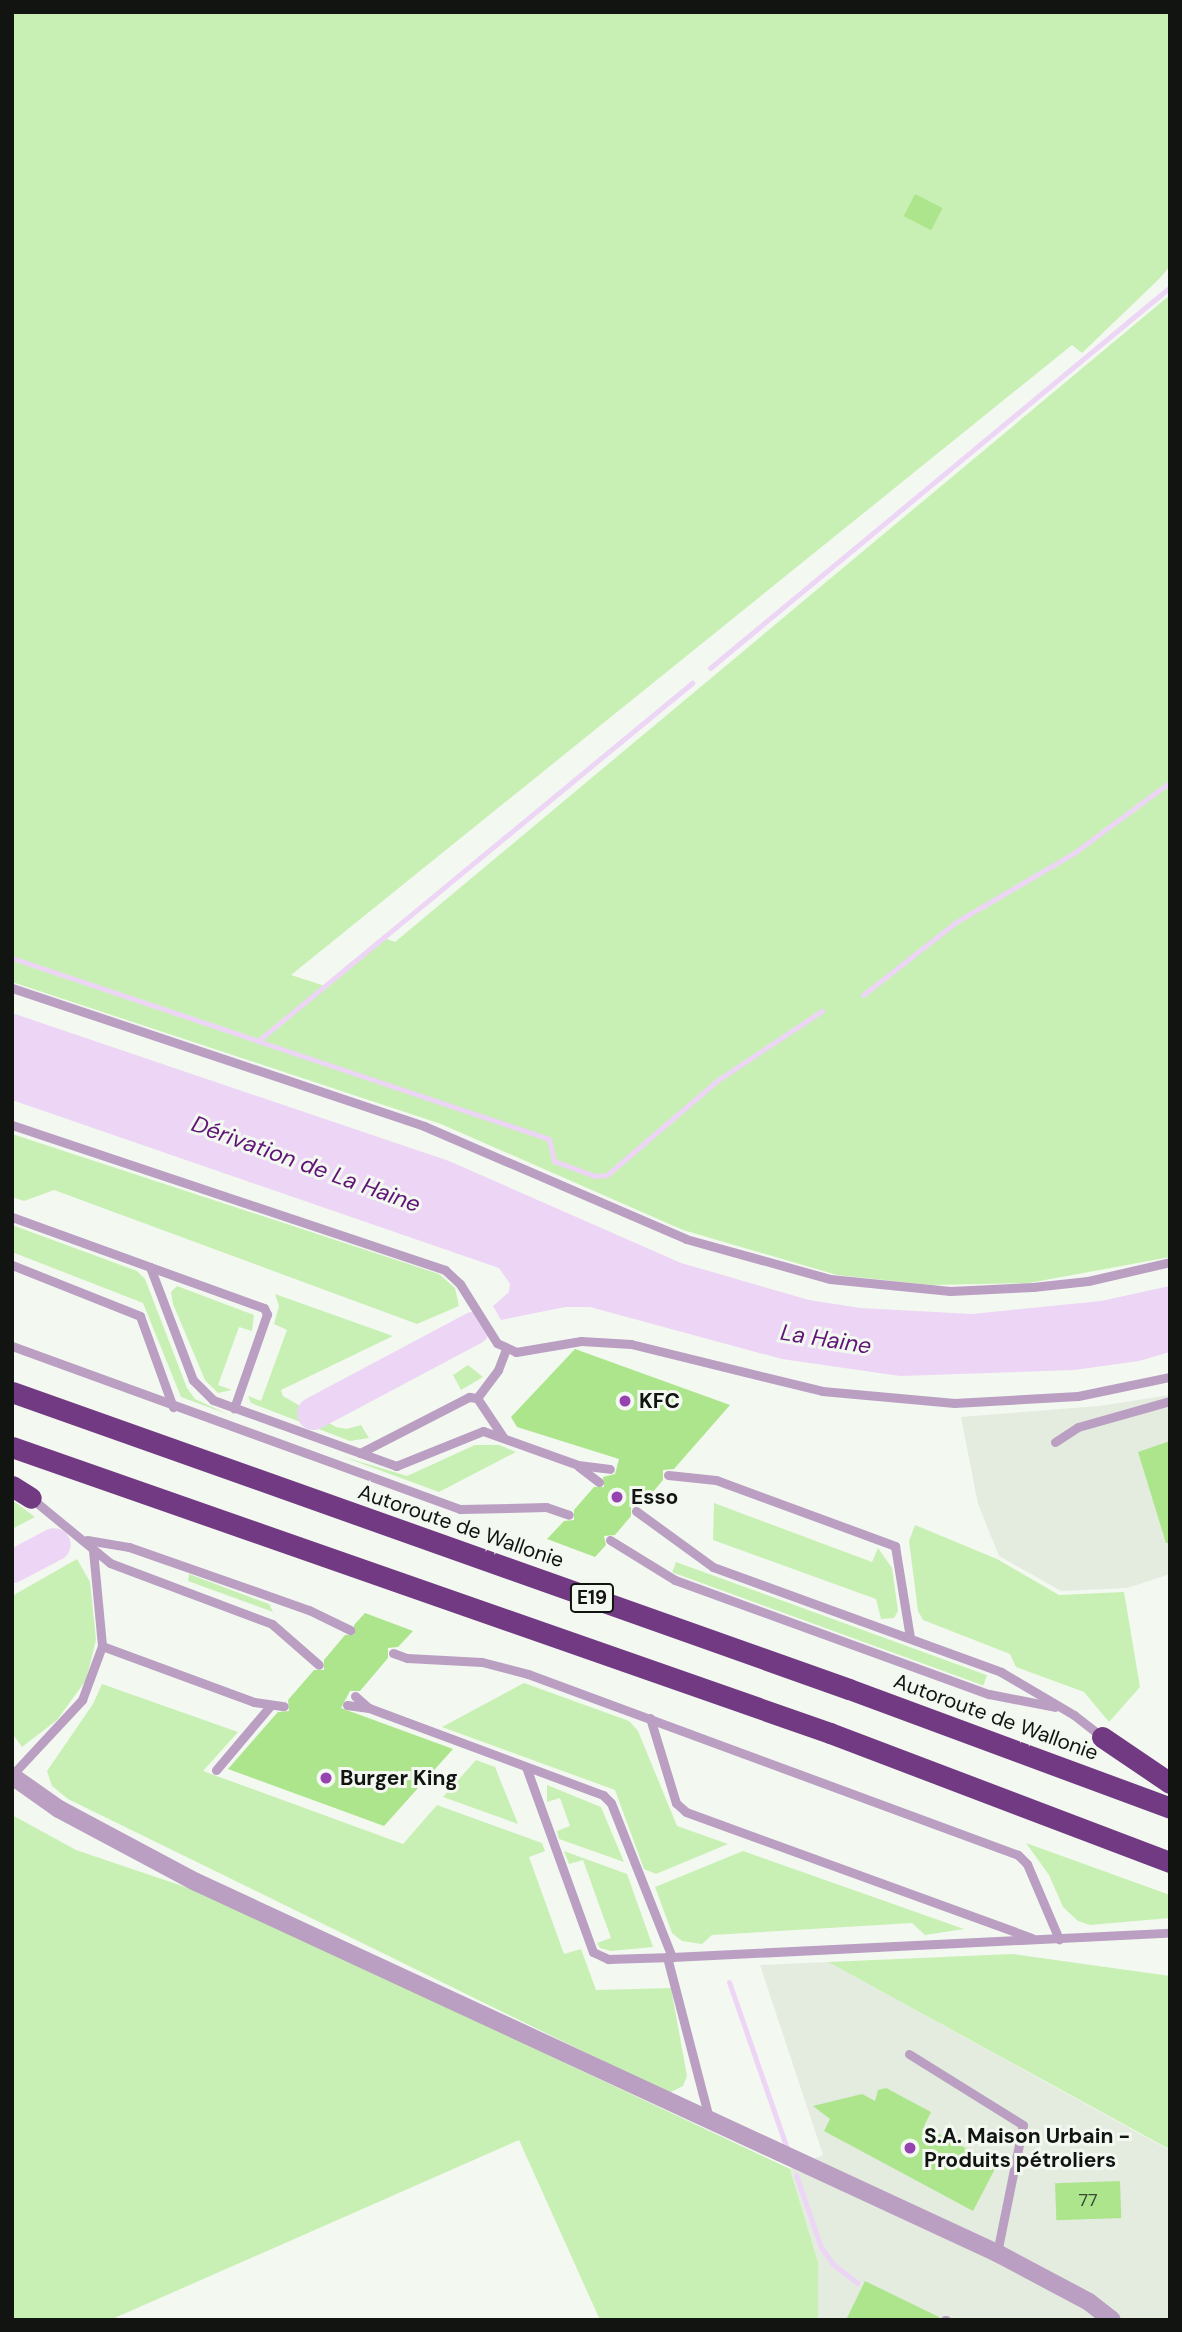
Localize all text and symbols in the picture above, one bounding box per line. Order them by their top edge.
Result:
water label: Dérivation de La Haine [188,1110,424,1218]
water label: La Haine [779,1318,873,1360]
place label: KFC [639,1388,680,1414]
marker: KFC [617,1393,633,1409]
street label: Autoroute de Wallonie [355,1479,567,1573]
place label: Esso [631,1484,678,1510]
marker: Esso [609,1489,625,1505]
road number: E19 [569,1582,615,1614]
street label: Autoroute de Wallonie [890,1668,1102,1766]
place label: Burger King [340,1765,458,1791]
marker: Burger King [318,1770,334,1786]
place label: S.A. Maison Urbain - Produits pétroliers [924,2123,1130,2173]
marker: S.A. Maison Urbain - Produits pétroliers [902,2140,918,2156]
house number: 77 [1078,2189,1098,2211]

